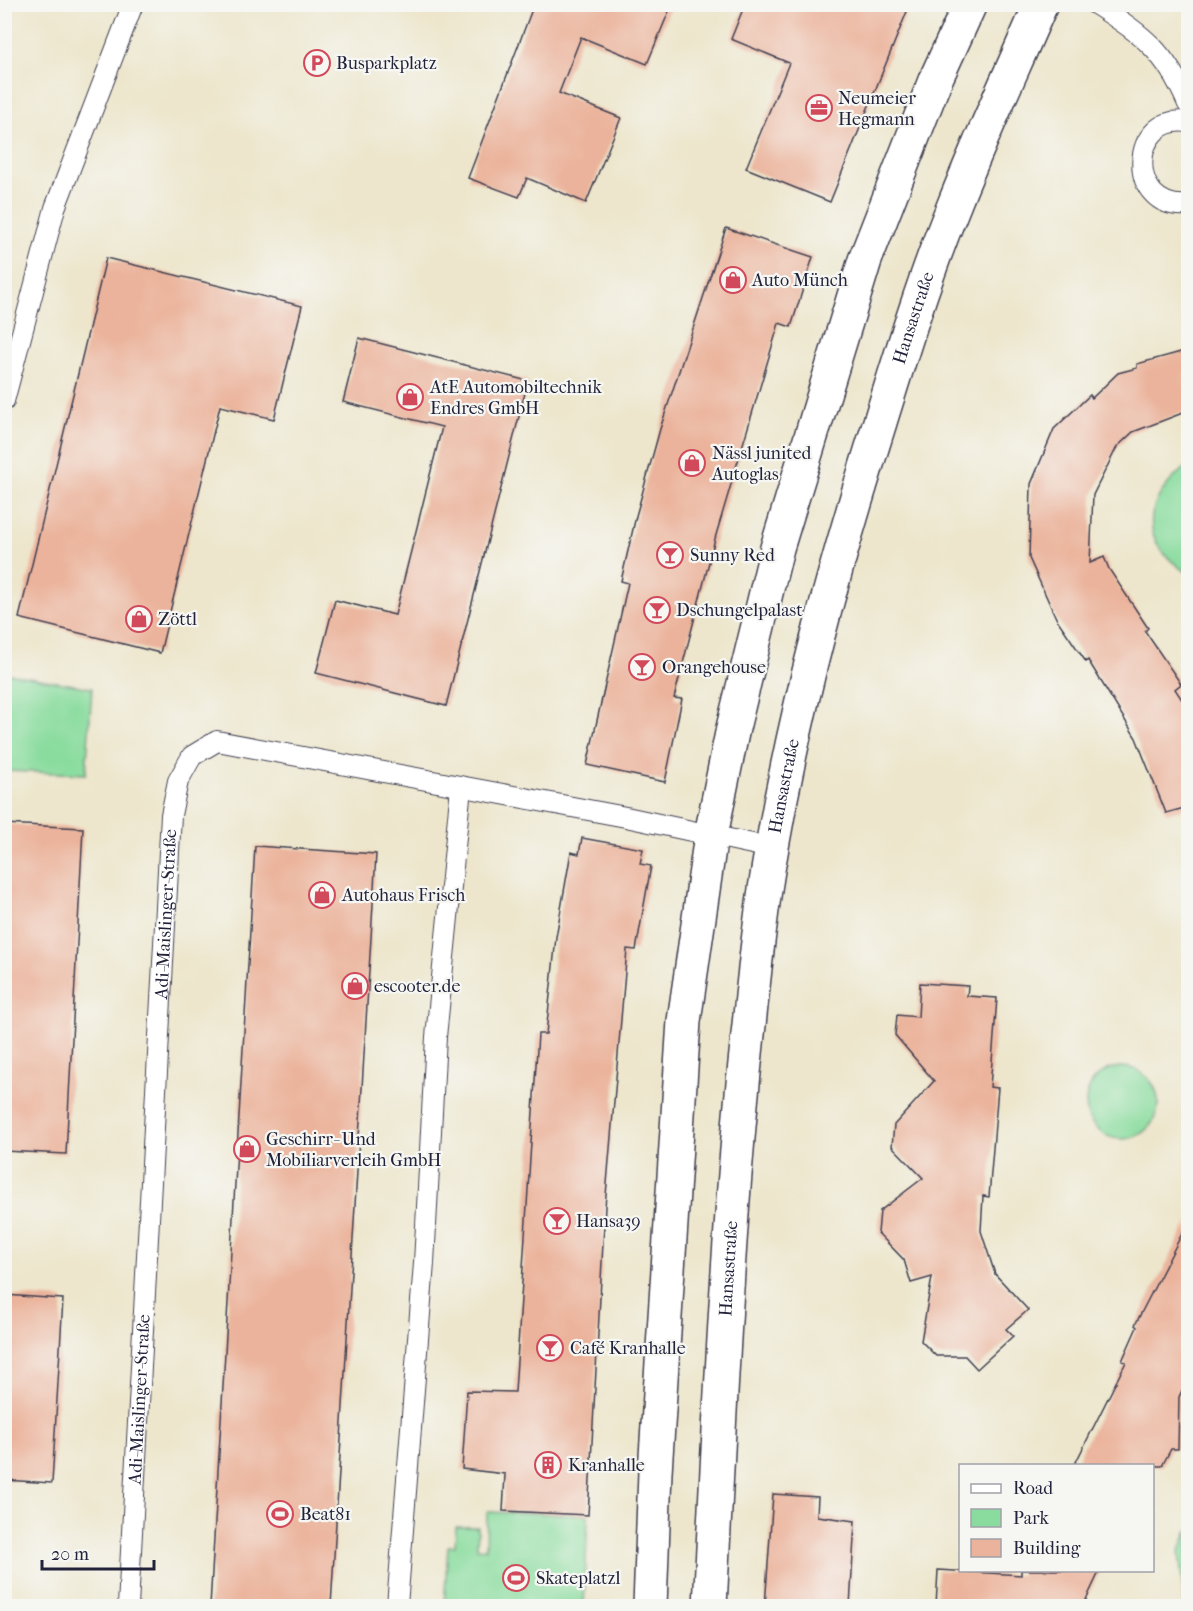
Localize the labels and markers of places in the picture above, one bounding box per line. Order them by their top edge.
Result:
parking icon: Busparkplatz [302,48,332,78]
place label: Busparkplatz [336,53,437,74]
place label: Neumeier Heg‍mann [838,88,916,130]
office icon: Neumeier Heg‍mann [804,93,834,123]
shop icon: Auto Münch [718,265,748,295]
place label: Auto Münch [751,270,848,291]
place label: AtE Automobiltechnik Endres GmbH [429,377,602,419]
shop icon: AtE Automobiltechnik Endres GmbH [395,382,425,412]
place label: Nässl junited Autoglas [711,443,812,485]
shop icon: Nässl junited Autoglas [677,448,707,478]
bar icon: Sunny Red [655,540,685,570]
place label: Sunny Red [690,545,775,566]
bar icon: Dschungelpalast [642,595,672,625]
place label: Dschungelpalast [676,600,803,621]
shop icon: Zöttl [124,604,154,634]
place label: Zöttl [158,609,197,630]
bar icon: Orangehouse [627,652,657,682]
place label: Orangehouse [662,657,766,678]
shop icon: Autohaus Frisch [307,880,337,910]
place label: Autohaus Frisch [341,885,465,906]
shop icon: escooter.de [340,971,370,1001]
place label: escooter.de [374,976,460,997]
place label: Geschirr- Und Mobiliarverleih GmbH [266,1129,441,1171]
shop icon: Geschirr- Und Mobiliarverleih GmbH [232,1134,262,1164]
bar icon: Hansa39 [542,1206,572,1236]
place label: Hansa39 [576,1211,641,1232]
bar icon: Café Kranhalle [535,1333,565,1363]
place label: Café Kranhalle [570,1338,686,1359]
building icon: Kranhalle [533,1450,563,1480]
place label: Kranhalle [568,1455,645,1476]
sports icon: Beat81 [265,1499,295,1529]
place label: Beat81 [300,1504,351,1525]
sports icon: Skateplatzl [501,1563,531,1593]
place label: Skateplatzl [536,1568,620,1589]

